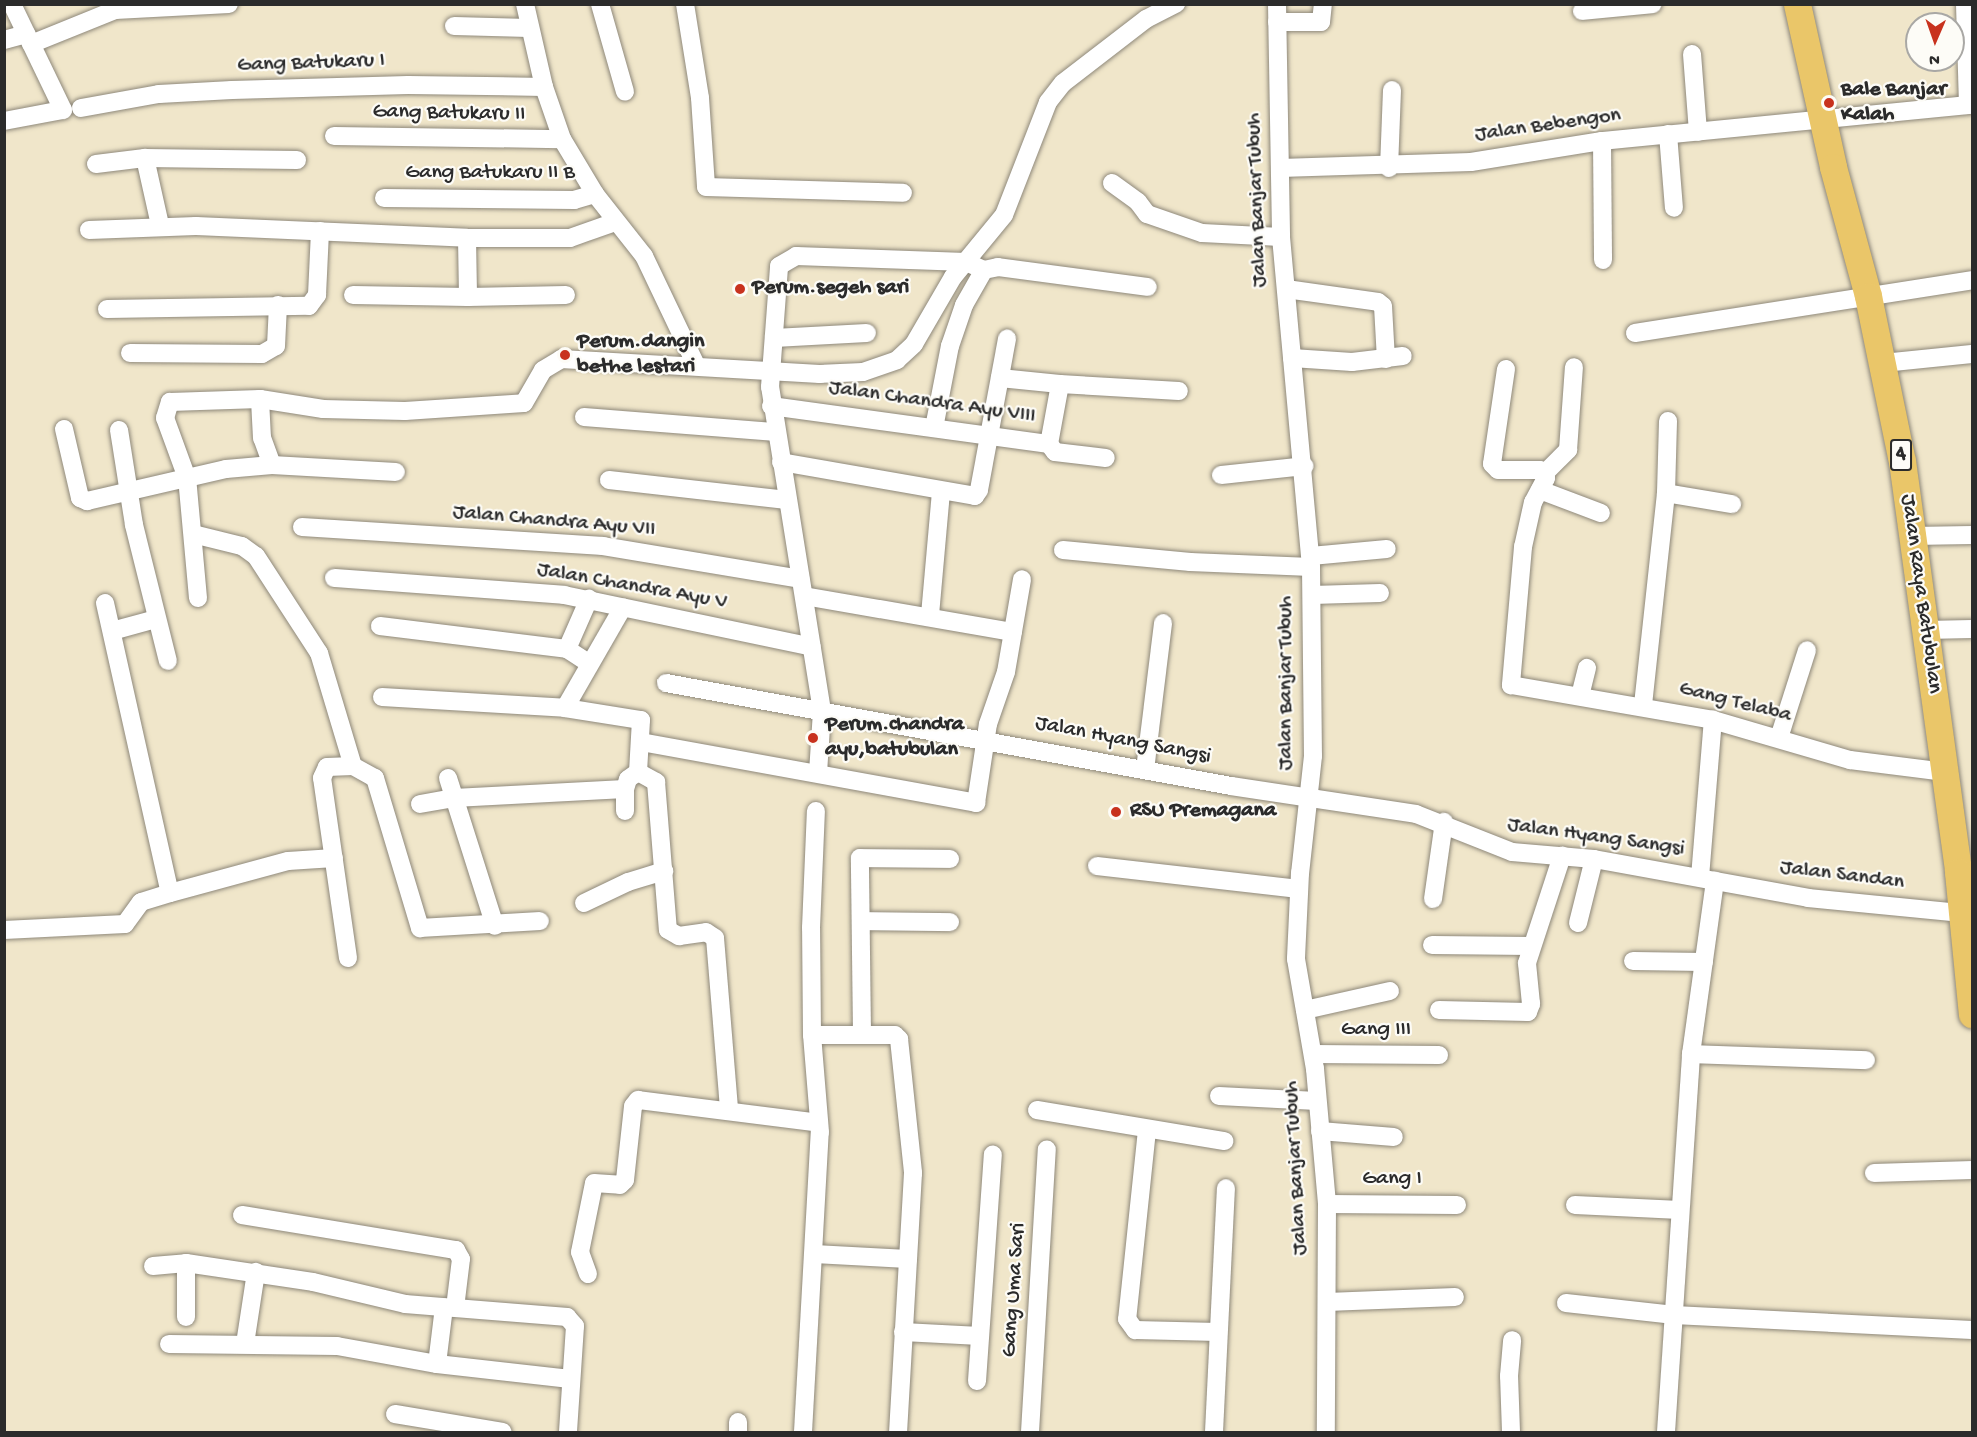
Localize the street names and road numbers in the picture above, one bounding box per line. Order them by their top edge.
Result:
street label: Gang Batukaru I [237,48,385,80]
street label: Gang Batukaru II [372,99,526,129]
street label: Jalan Bebengon [1473,103,1623,149]
street label: Jalan Banjar Tubuh [1242,112,1274,288]
street label: Gang Batukaru II B [405,161,575,187]
street label: Jalan Chandra Ayu VIII [827,375,1037,431]
road number: 4 [1889,437,1913,473]
street label: Jalan Raya Batubulan [1893,493,1947,695]
street label: Jalan Chandra Ayu VII [452,500,656,544]
street label: Jalan Chandra Ayu V [535,557,729,617]
street label: Jalan Banjar Tubuh [1274,596,1300,770]
street label: Gang Telaba [1676,676,1794,730]
street label: Jalan Hyang Sangsi [1033,711,1213,771]
street label: Jalan Hyang Sangsi [1506,812,1686,864]
street label: Jalan Sandan [1778,855,1906,897]
street label: Gang III [1341,1018,1411,1044]
street label: Jalan Banjar Tubuh [1279,1080,1315,1256]
street label: Gang I [1362,1167,1422,1193]
street label: Gang Uma Sari [997,1222,1033,1358]

